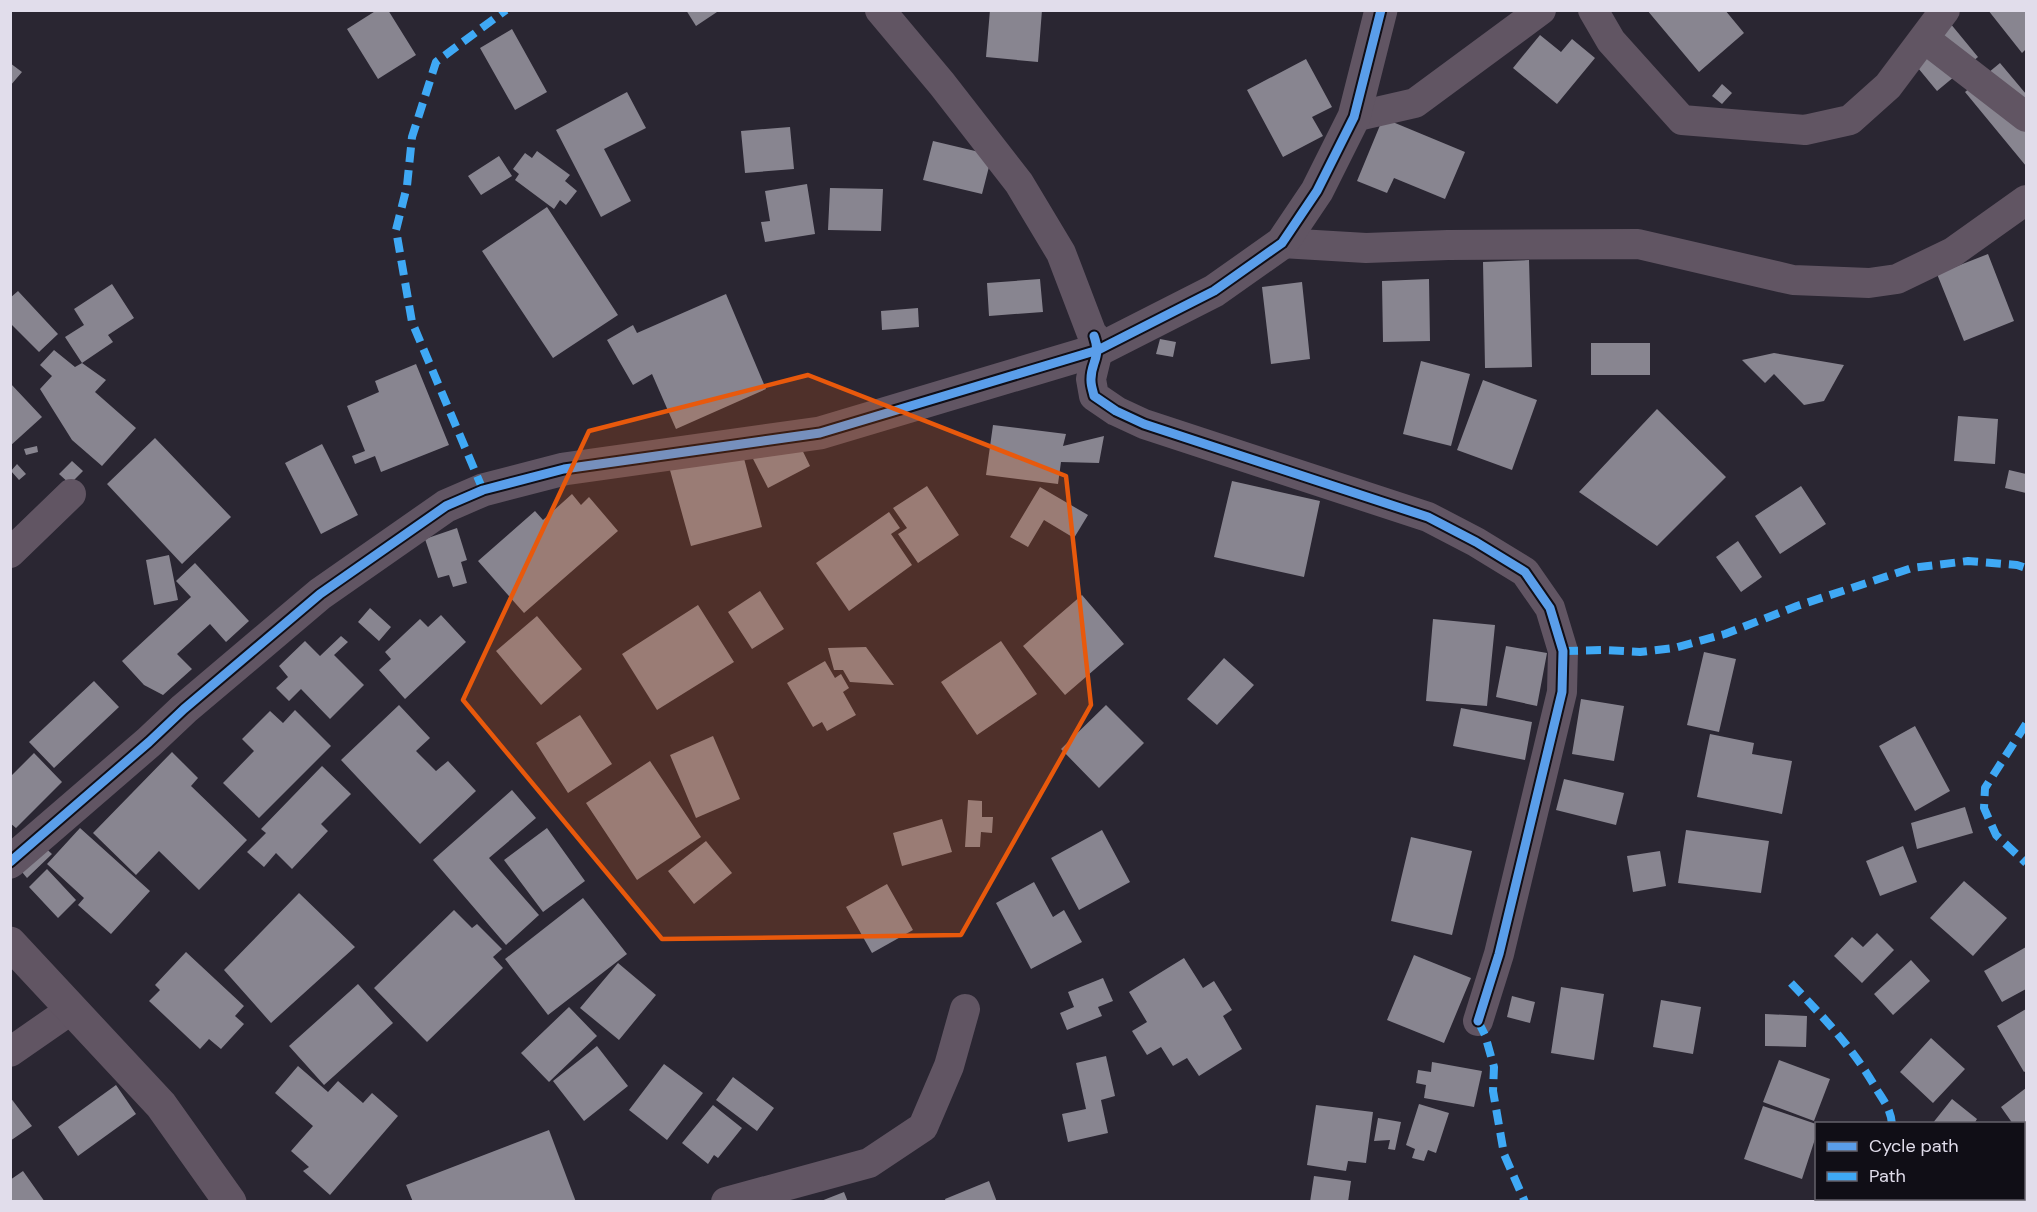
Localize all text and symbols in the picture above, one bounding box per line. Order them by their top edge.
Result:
legend [1815,1122,2025,1200]
text: Cycle path [1869,1134,1959,1158]
text: Path [1869,1164,1906,1188]

